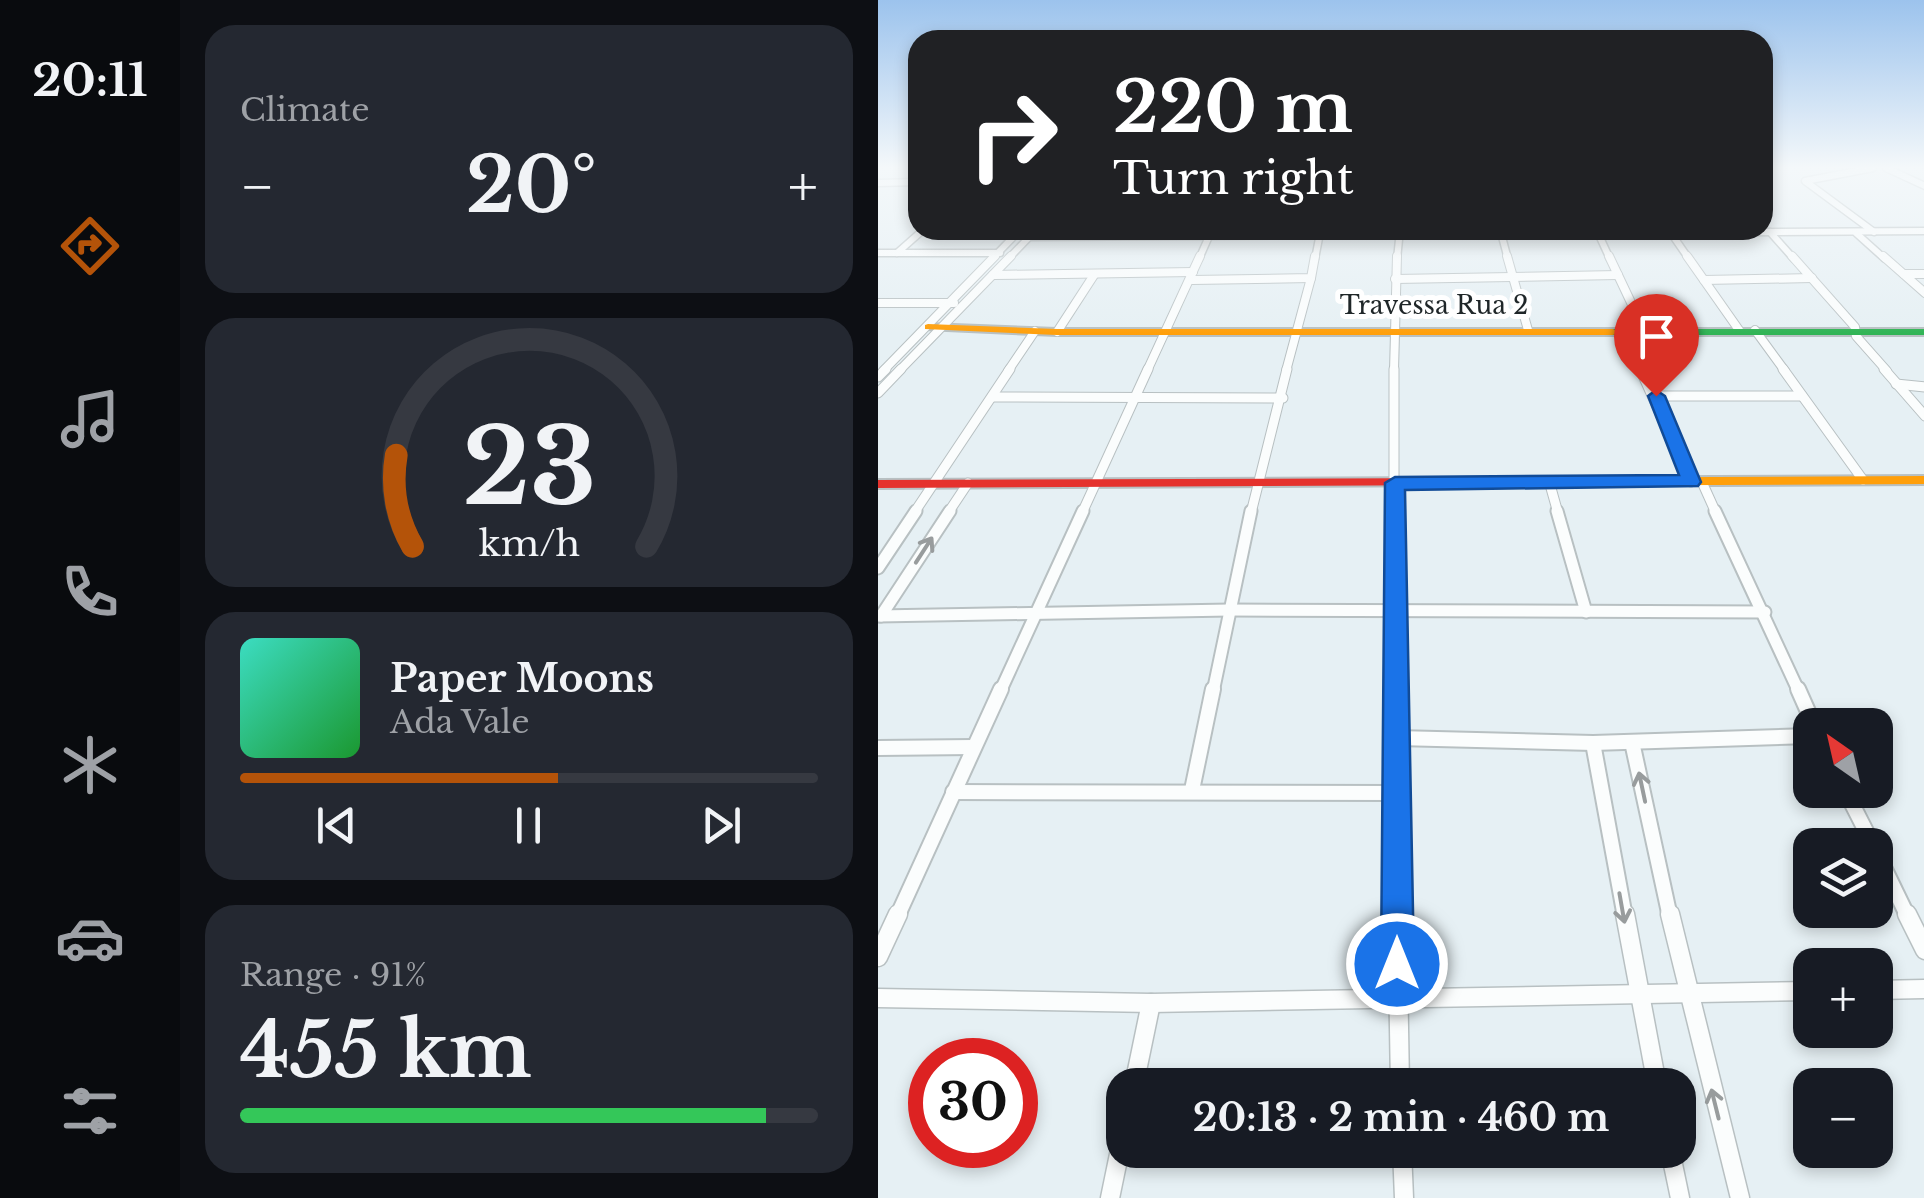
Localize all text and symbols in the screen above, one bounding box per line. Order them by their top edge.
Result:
text: 20:11 [32,52,148,108]
text: 220 m [1113,64,1353,151]
icon: right [948,70,1078,200]
text: Climate [240,90,369,130]
text: 20° [466,139,597,232]
text: Turn right [1113,150,1354,206]
text: − [240,153,275,221]
text: + [788,153,818,221]
icon: directions [55,211,125,281]
street label: Travessa Rua 2 [1340,290,1528,321]
pin [1614,294,1699,397]
icon: arrive [1629,309,1684,364]
icon: music [55,384,125,454]
text: 23 [462,403,596,532]
text: km/h [478,521,580,566]
one-way arrow [914,536,935,564]
icon: phone [55,557,125,627]
text: Paper Moons [390,655,654,702]
text: Ada Vale [390,702,530,742]
north arrow [1793,708,1893,808]
map controls [1793,708,1893,1168]
icon: climate [55,730,125,800]
one-way arrow [1632,772,1651,804]
icon: previous [309,798,364,853]
icon: pause [501,798,556,853]
icon: next [694,798,749,853]
button: layers [1793,828,1893,928]
one-way arrow [1613,891,1632,923]
icon: car [55,903,125,973]
position arrow [1345,912,1449,1016]
button: + [1793,948,1893,1048]
text: Range · 91% [240,955,426,995]
text: 455 km [240,1004,532,1097]
speed limit sign: 30 [908,1038,1038,1168]
button: − [1793,1068,1893,1168]
icon: filters [55,1076,125,1146]
one-way arrow [1705,1088,1724,1120]
text: 20:13 · 2 min · 460 m [1193,1094,1609,1141]

